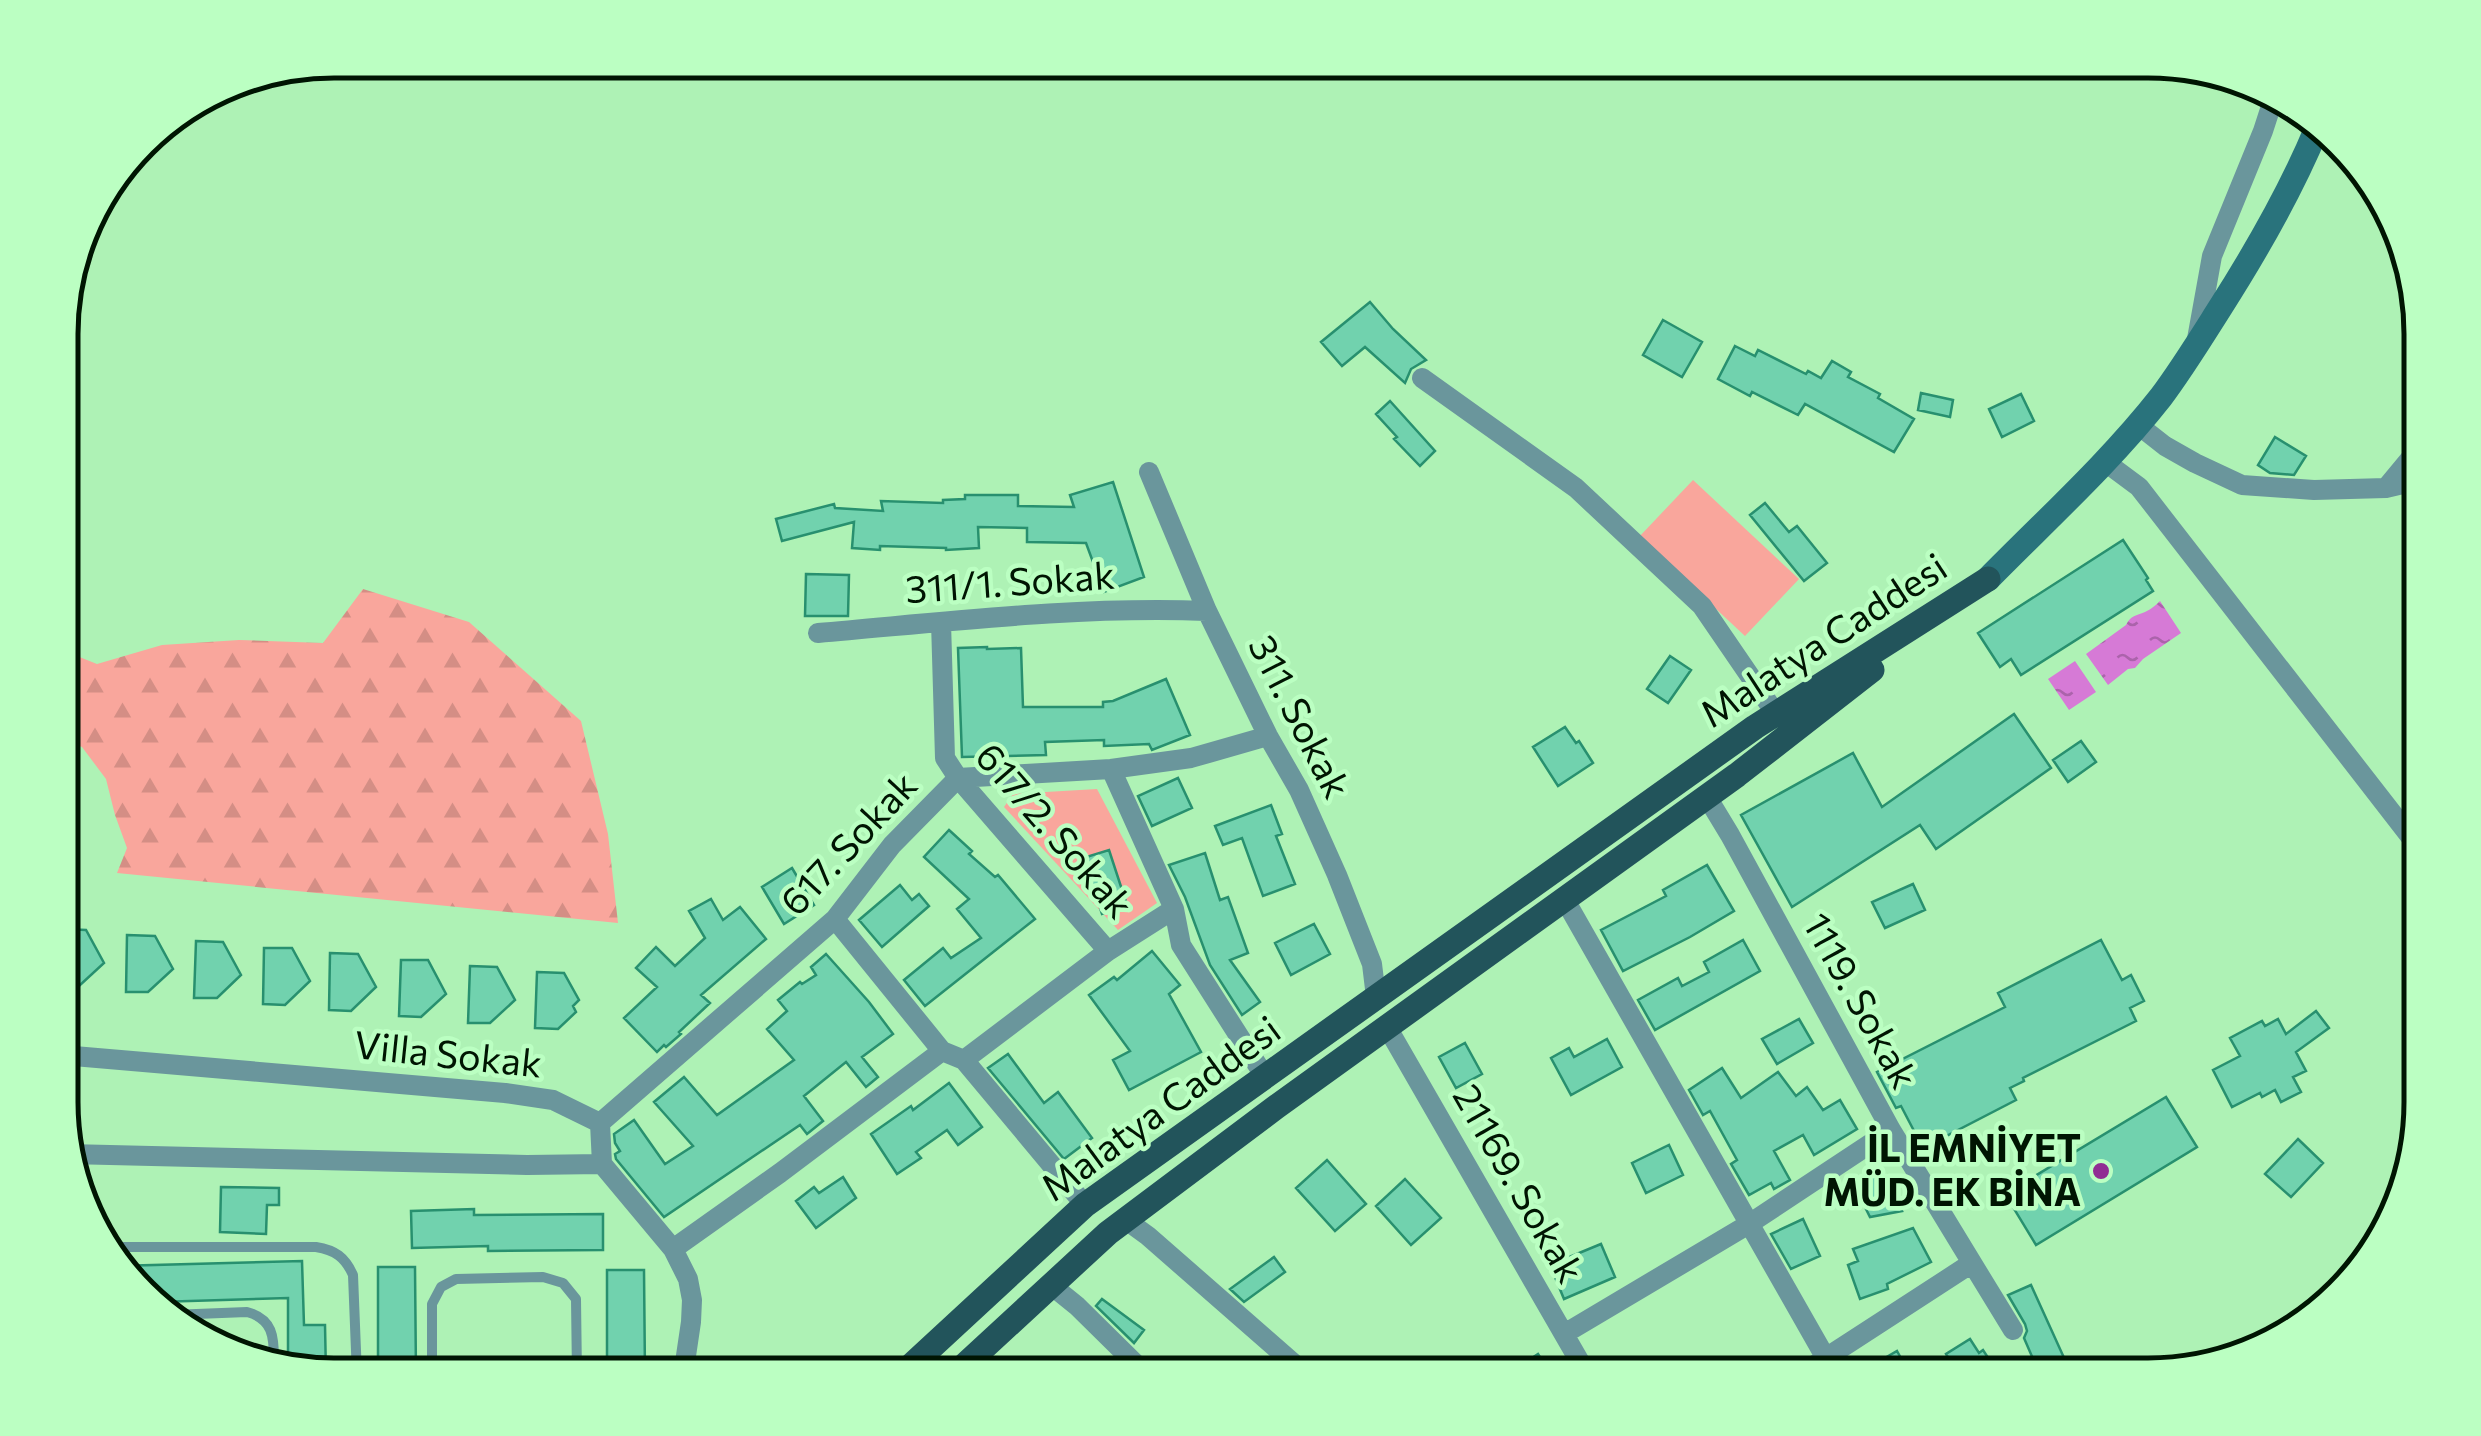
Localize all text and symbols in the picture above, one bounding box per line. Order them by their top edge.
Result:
street label: Malatya Caddesi [1691,542,1955,736]
street label: 311/1. Sokak [904,550,1116,611]
street label: 311. Sokak [1240,627,1362,805]
street label: 617/2. Sokak [967,732,1145,927]
street label: 617. Sokak [769,761,925,924]
street label: 1119. Sokak [1795,904,1930,1096]
street label: Malatya Caddesi [1031,1004,1288,1210]
street label: Villa Sokak [352,1019,544,1086]
street label: 21169. Sokak [1445,1075,1596,1290]
place label: İL EMNİYET MÜD. EK BİNA [1824,1123,2081,1214]
marker: İL EMNİYET MÜD. EK BİNA [2090,1160,2112,1182]

